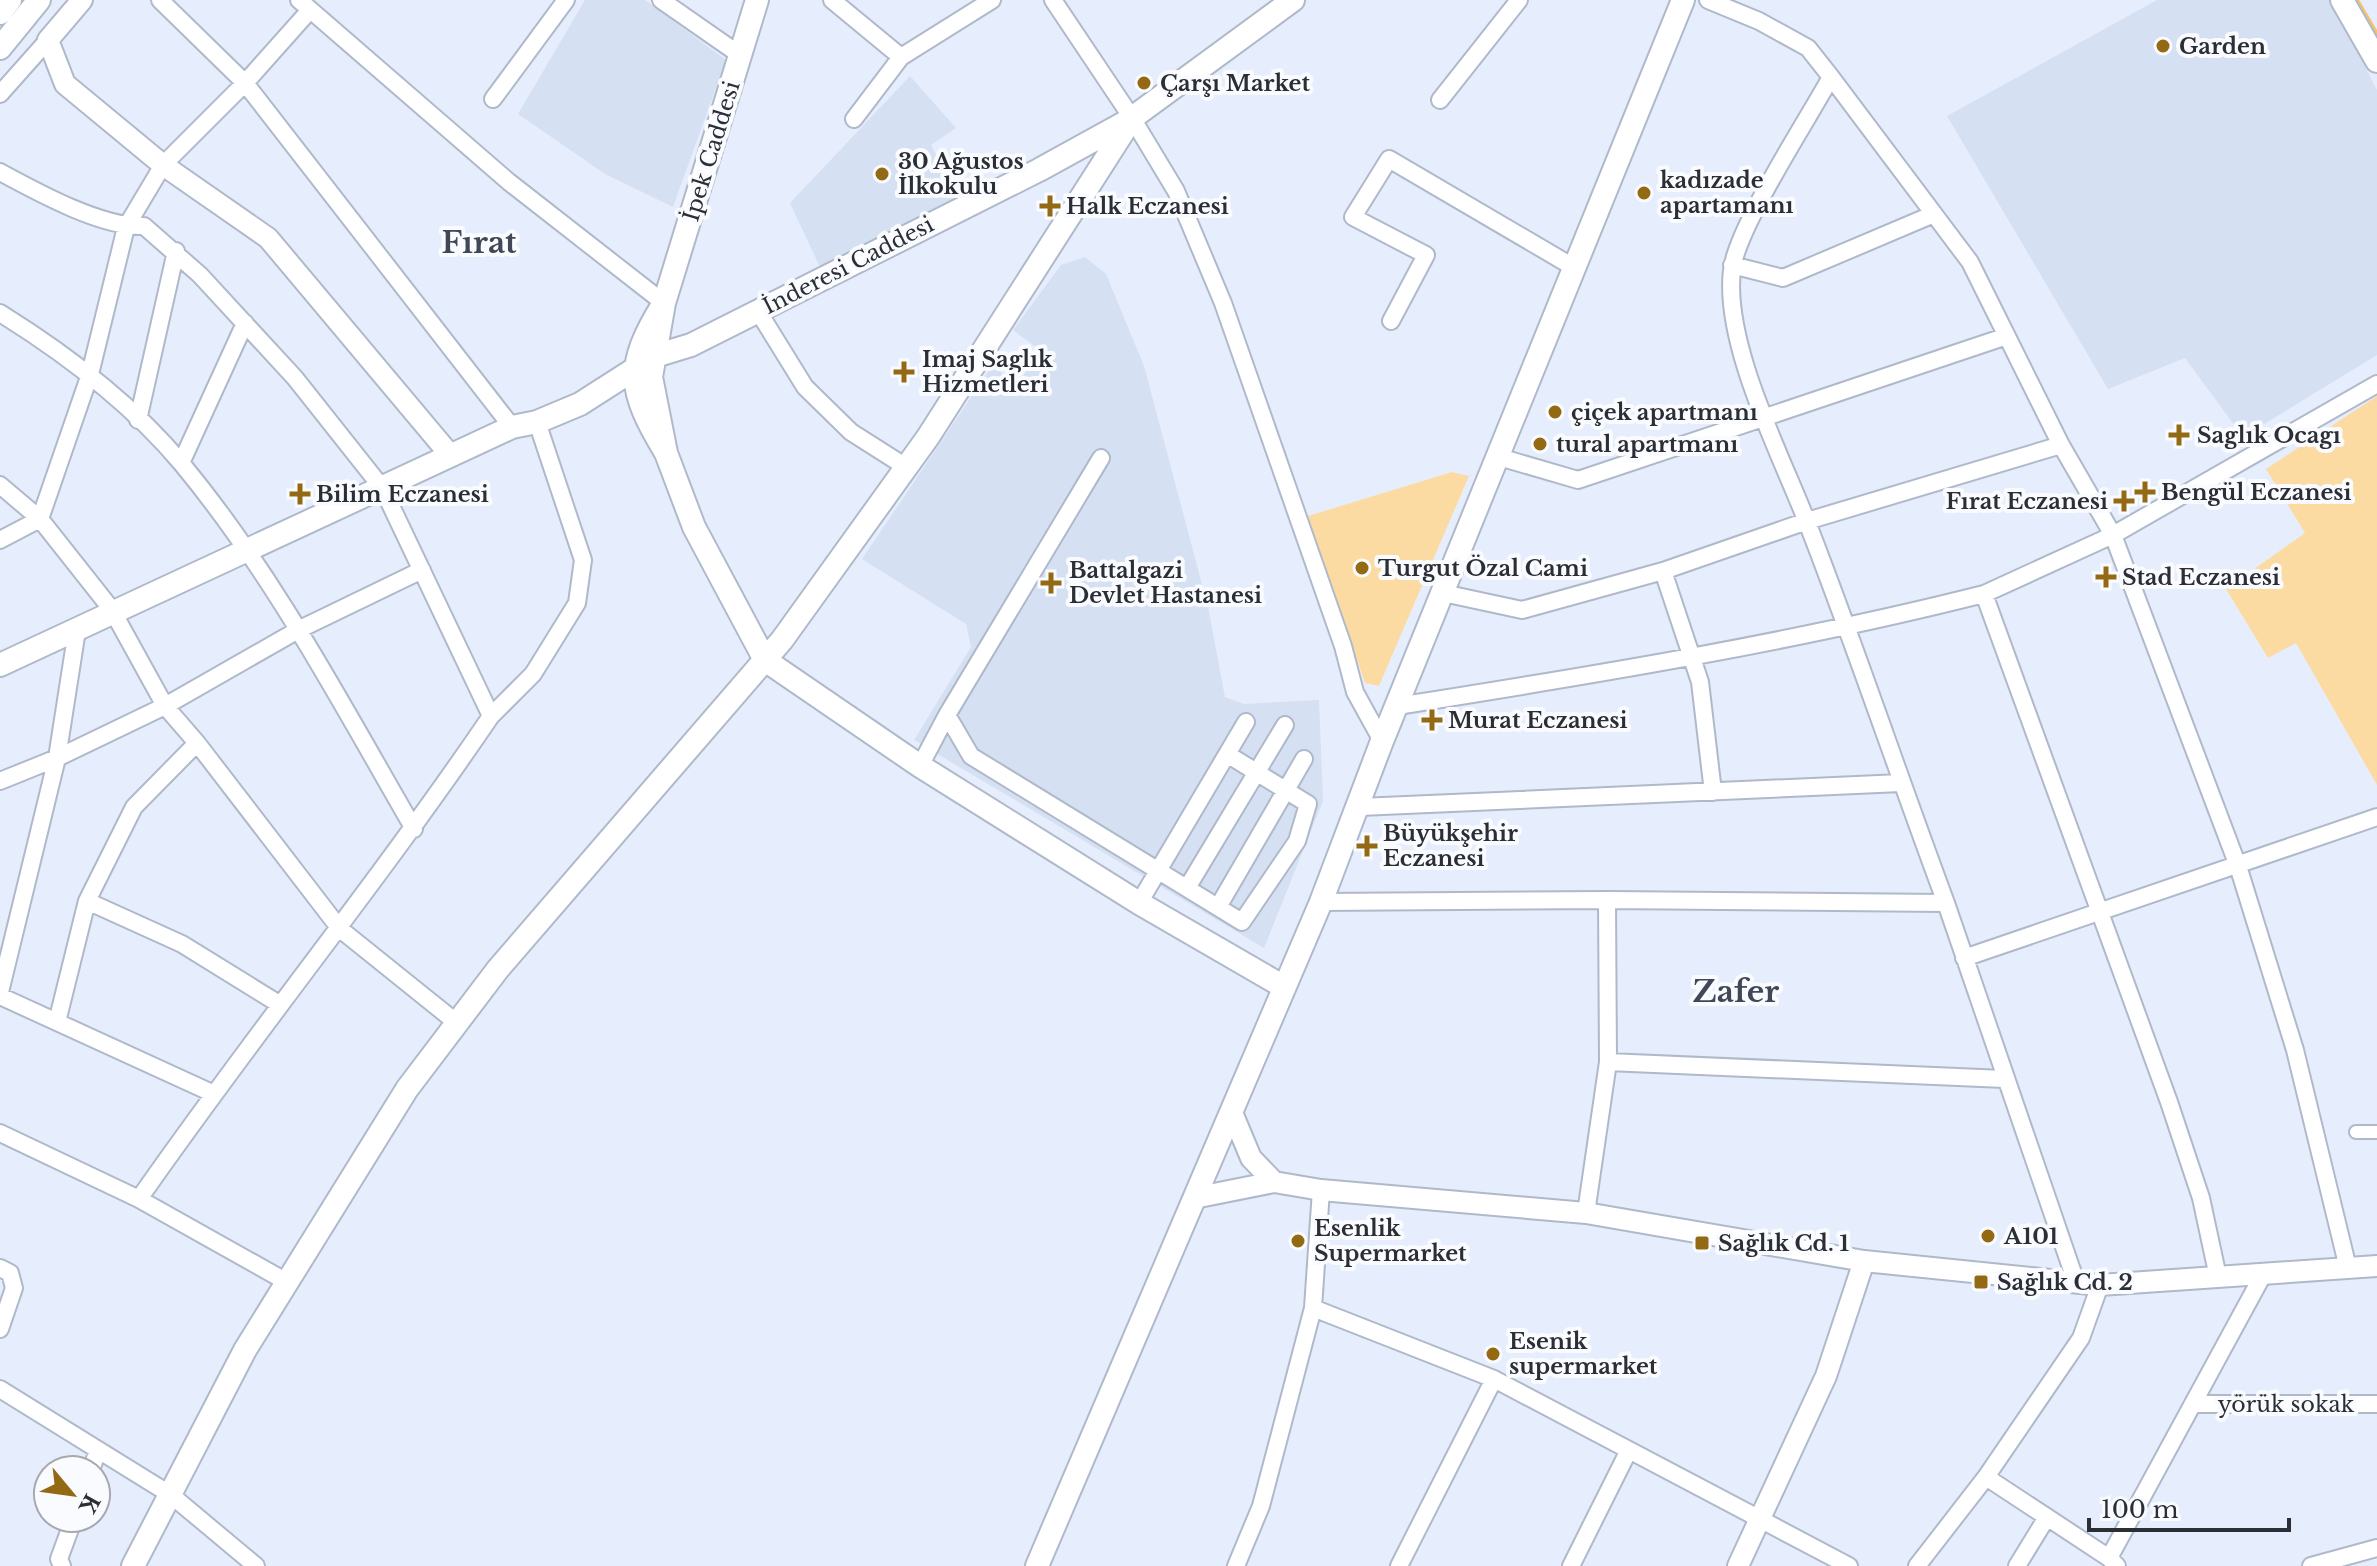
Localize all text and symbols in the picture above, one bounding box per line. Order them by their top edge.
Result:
place label: Garden [2179,33,2266,60]
marker: Garden [2154,37,2172,55]
place label: Çarşı Market [1160,70,1310,97]
marker: Çarşı Market [1135,74,1153,92]
street label: İpek Caddesi [676,77,746,225]
place label: 30 Ağustos İlkokulu [898,148,1024,200]
marker: 30 Ağustos İlkokulu [873,165,891,183]
place label: kadızade apartamanı [1660,167,1794,219]
marker: kadızade apartamanı [1635,184,1653,202]
place label: Halk Eczanesi [1066,193,1229,220]
marker: Halk Eczanesi [1041,197,1059,215]
street label: İnderesi Caddesi [758,210,939,320]
district label: Fırat [441,224,517,261]
place label: Imaj Saglık Hizmetleri [922,346,1053,398]
marker: Imaj Saglık Hizmetleri [893,361,915,383]
place label: çiçek apartmanı [1571,399,1758,426]
marker: çiçek apartmanı [1546,403,1564,421]
place label: Saglık Ocagı [2197,422,2341,449]
marker: Saglık Ocagı [2168,424,2190,446]
place label: tural apartmanı [1556,431,1738,458]
marker: tural apartmanı [1531,435,1549,453]
place label: Bengül Eczanesi [2161,479,2352,506]
place label: Bilim Eczanesi [316,481,489,508]
marker: Bengül Eczanesi [2136,483,2154,501]
marker: Bilim Eczanesi [291,485,309,503]
place label: Fırat Eczanesi [1946,488,2108,515]
marker: Fırat Eczanesi [2115,492,2133,510]
place label: Turgut Özal Cami [1378,554,1588,582]
place label: Battalgazi Devlet Hastanesi [1069,557,1262,609]
marker: Turgut Özal Cami [1353,559,1371,577]
place label: Stad Eczanesi [2122,564,2280,591]
marker: Stad Eczanesi [2097,568,2115,586]
marker: Battalgazi Devlet Hastanesi [1040,572,1062,594]
place label: Murat Eczanesi [1448,707,1628,734]
marker: Murat Eczanesi [1423,711,1441,729]
place label: Büyükşehir Eczanesi [1383,820,1518,872]
marker: Büyükşehir Eczanesi [1358,837,1376,855]
district label: Zafer [1693,973,1779,1010]
place label: Esenlik Supermarket [1314,1215,1467,1267]
place label: A101 [2003,1223,2059,1250]
marker: A101 [1979,1227,1997,1245]
place label: Sağlık Cd. 1 [1718,1230,1849,1257]
marker: Esenlik Supermarket [1289,1232,1307,1250]
marker: Sağlık Cd. 1 [1693,1234,1711,1252]
place label: Sağlık Cd. 2 [1997,1269,2133,1296]
marker: Sağlık Cd. 2 [1972,1273,1990,1291]
place label: Esenik supermarket [1509,1328,1658,1380]
marker: Esenik supermarket [1484,1345,1502,1363]
street label: yörük sokak [2218,1391,2355,1418]
north arrow [32,1454,112,1534]
scale bar [2089,1482,2289,1532]
text: K [72,1489,105,1519]
text: 100 m [2101,1495,2179,1524]

